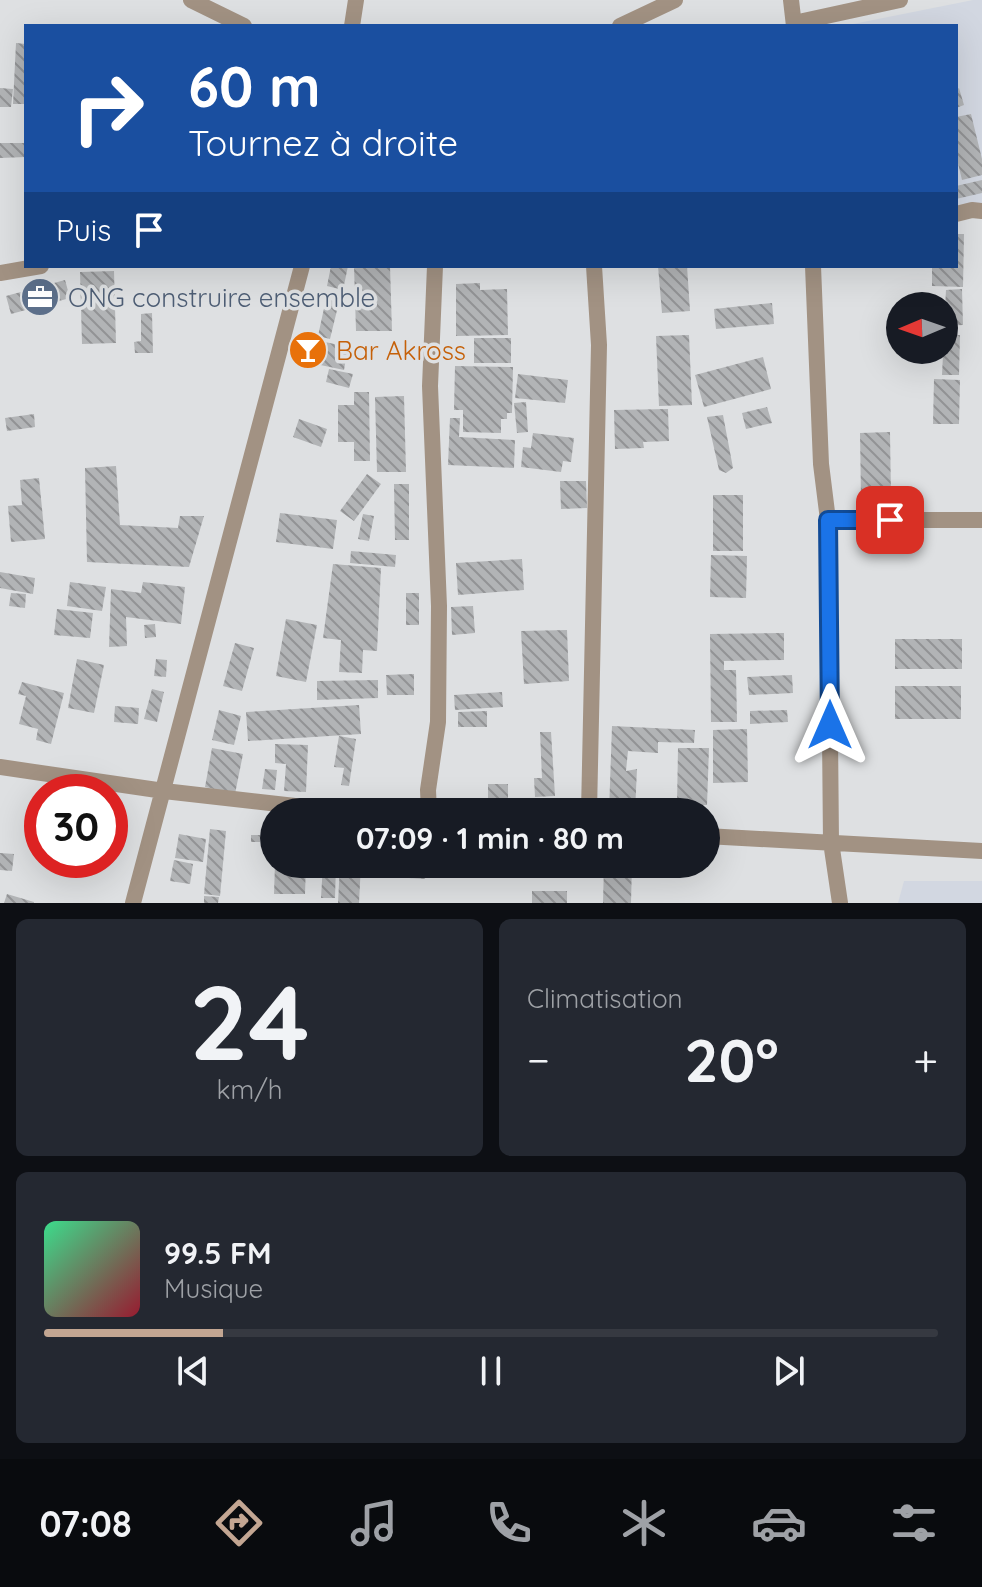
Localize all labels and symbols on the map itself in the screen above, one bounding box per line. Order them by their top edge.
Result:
office icon: ONG construire ensemble [19,276,61,318]
place label: ONG construire ensemble [68,281,375,314]
north arrow [886,292,958,364]
bar icon: Bar Akross [287,329,329,371]
place label: Bar Akross [336,334,466,367]
pin [856,486,924,554]
position arrow [788,683,872,767]
speed limit sign: 30 [24,774,128,878]

